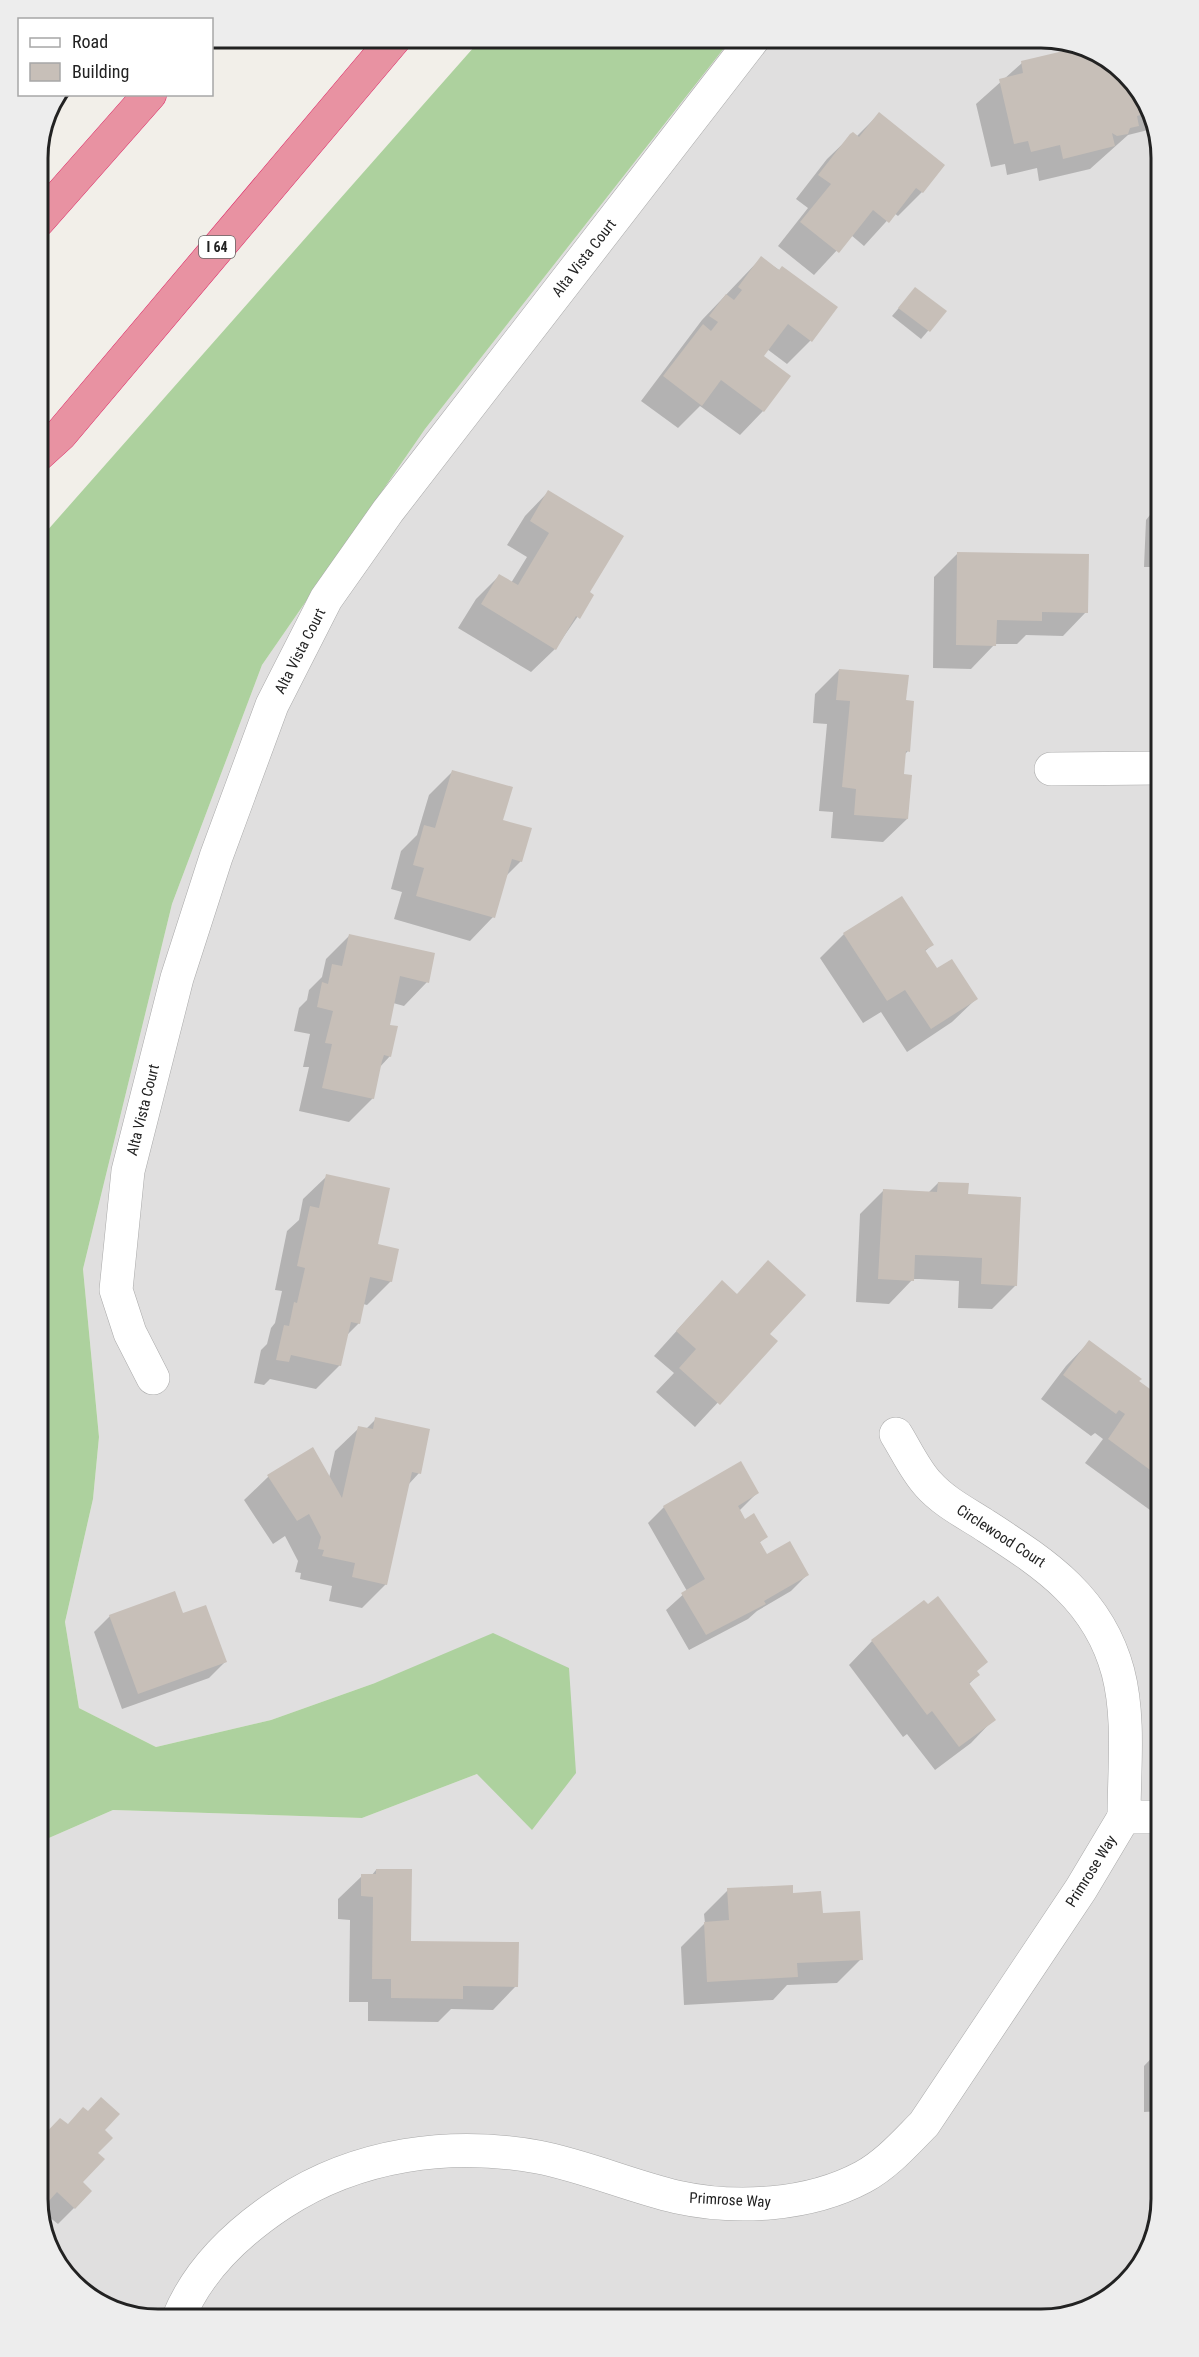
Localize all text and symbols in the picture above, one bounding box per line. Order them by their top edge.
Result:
legend [18,18,213,96]
text: Road [72,31,108,52]
text: Building [72,61,129,82]
street label: Alta Vista Court [548,216,620,300]
road number: I 64 [199,236,235,258]
street label: Alta Vista Court [271,605,329,697]
street label: Alta Vista Court [123,1062,163,1158]
street label: Circlewood Court [953,1501,1049,1571]
street label: Primrose Way [1062,1832,1120,1910]
street label: Primrose Way [689,2189,771,2211]

